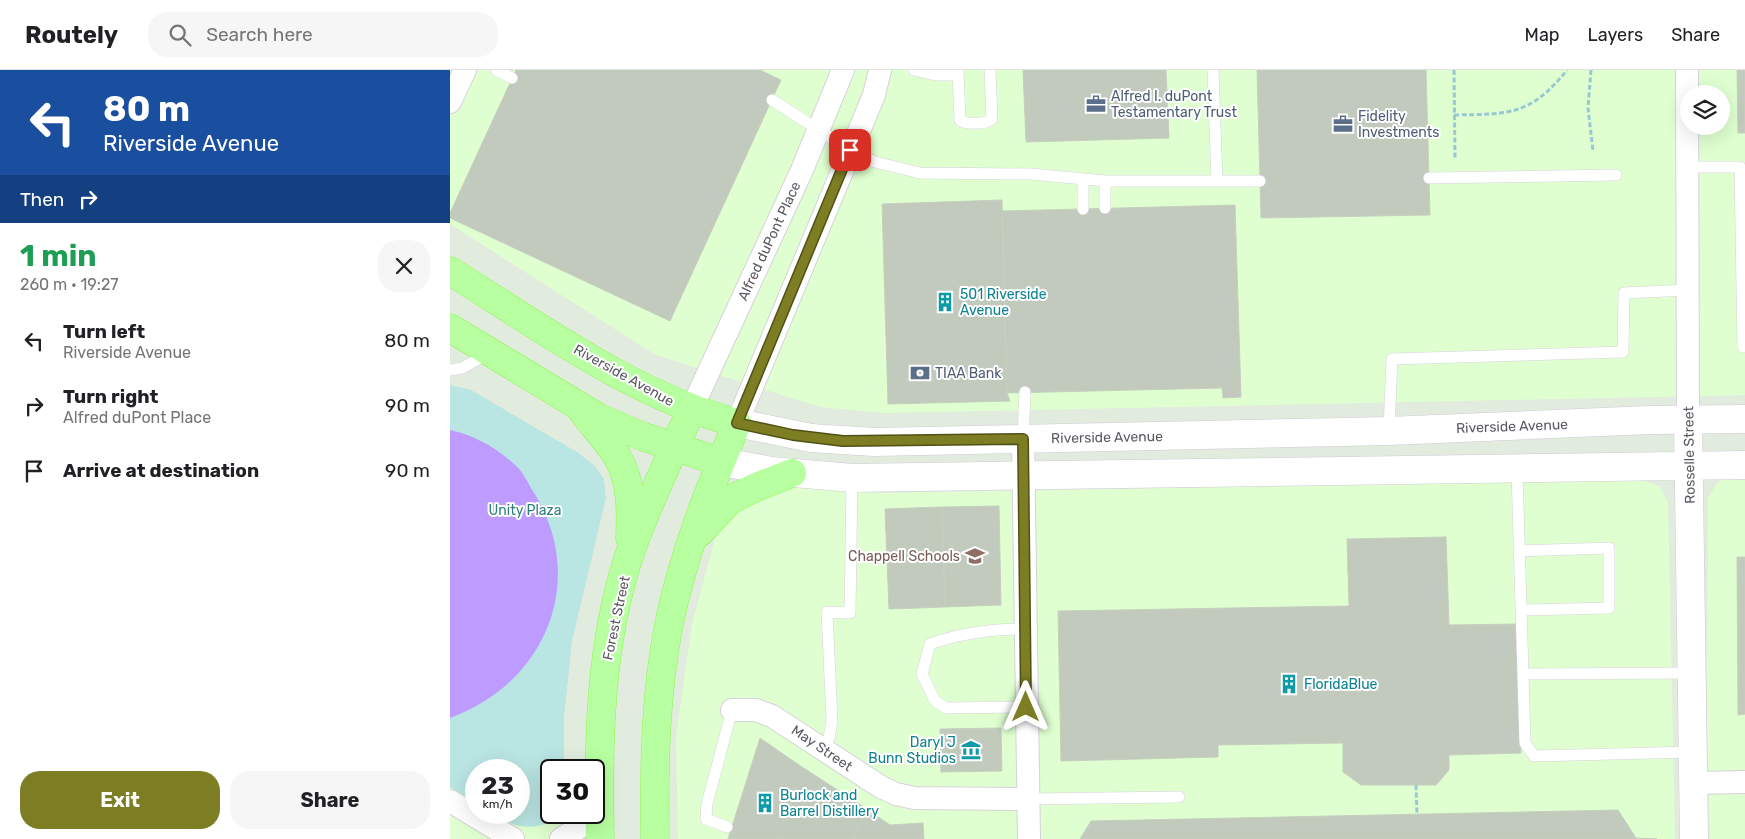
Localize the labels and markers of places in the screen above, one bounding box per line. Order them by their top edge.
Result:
place label: Alfred I. duPont Testamentary Trust [1111,88,1237,121]
office icon: Alfred I. duPont Testamentary Trust [1085,93,1107,115]
place label: Fidelity Investments [1358,108,1439,141]
office icon: Fidelity Investments [1332,113,1354,135]
pin [829,129,871,171]
place label: 501 Riverside Avenue [960,286,1047,319]
building icon: 501 Riverside Avenue [934,291,956,313]
bank icon: TIAA Bank [909,362,931,384]
place label: TIAA Bank [935,365,1002,382]
school or university icon: Chappell Schools [964,545,986,567]
place label: Chappell Schools [848,548,960,565]
building icon: FloridaBlue [1278,673,1300,695]
place label: FloridaBlue [1304,676,1378,693]
place label: Daryl J Bunn Studios [868,734,956,767]
museum icon: Daryl J Bunn Studios [960,739,982,761]
place label: Burlock and Barrel Distillery [780,787,879,820]
building icon: Burlock and Barrel Distillery [754,792,776,814]

